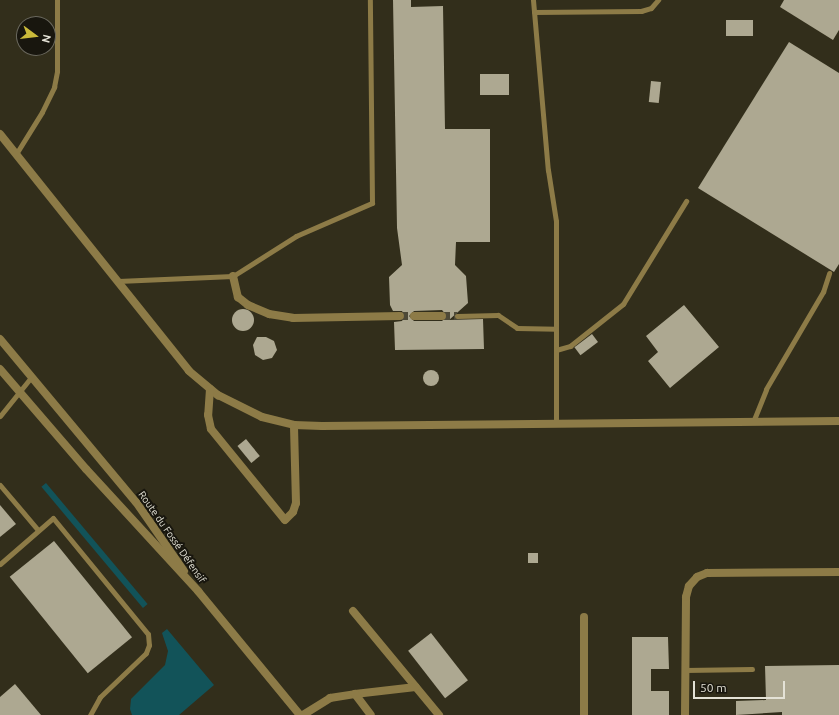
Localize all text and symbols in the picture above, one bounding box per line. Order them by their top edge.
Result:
north arrow [16,16,56,56]
text: N [40,33,53,44]
street label: Route du Fossé Défensif [136,489,208,585]
scale bar [695,673,787,699]
text: 50 m [700,681,727,694]

